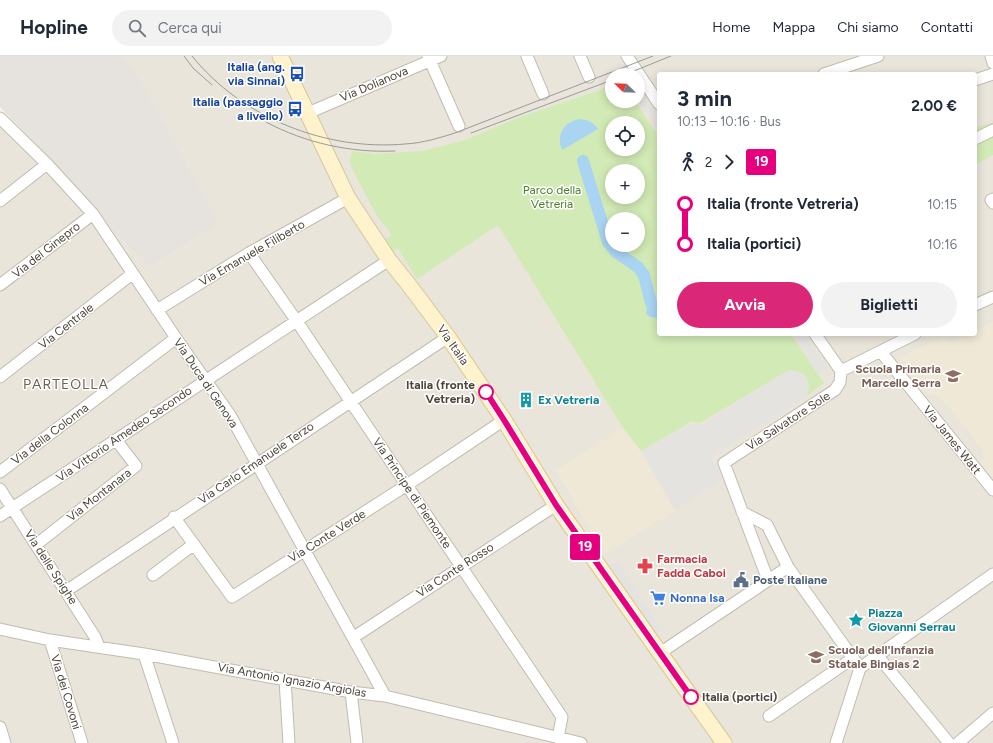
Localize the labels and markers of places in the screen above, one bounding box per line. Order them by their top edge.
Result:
place label: Italia (ang. via Sinnai) [227,60,285,88]
bus stop icon: Italia (ang. via Sinnai) [288,65,306,83]
place label: Italia (passaggio a livello) [193,95,283,123]
bus stop icon: Italia (passaggio a livello) [286,100,304,118]
place label: Scuola Primaria Marcello Serra [855,362,941,390]
school or university icon: Scuola Primaria Marcello Serra [944,367,962,385]
place label: Italia (fronte Vetreria) [406,378,475,406]
marker: Italia (fronte Vetreria) [478,384,494,400]
building icon: Ex Vetreria [517,391,535,409]
place label: Ex Vetreria [538,393,599,407]
place label: Farmacia Fadda Caboi [657,552,726,580]
pharmacy icon: Farmacia Fadda Caboi [636,557,654,575]
public building icon: Poste Italiane [732,571,750,589]
place label: Poste Italiane [753,573,828,587]
supermarket icon: Nonna Isa [649,589,667,607]
place label: Nonna Isa [670,591,725,605]
place label: Piazza Giovanni Serrau [868,606,956,634]
place icon: Piazza Giovanni Serrau [847,611,865,629]
place label: Scuola dell'Infanzia Statale Bingias 2 [828,643,934,671]
school or university icon: Scuola dell'Infanzia Statale Bingias 2 [807,648,825,666]
marker: Italia (portici) [683,689,699,705]
place label: Italia (portici) [702,690,778,704]

